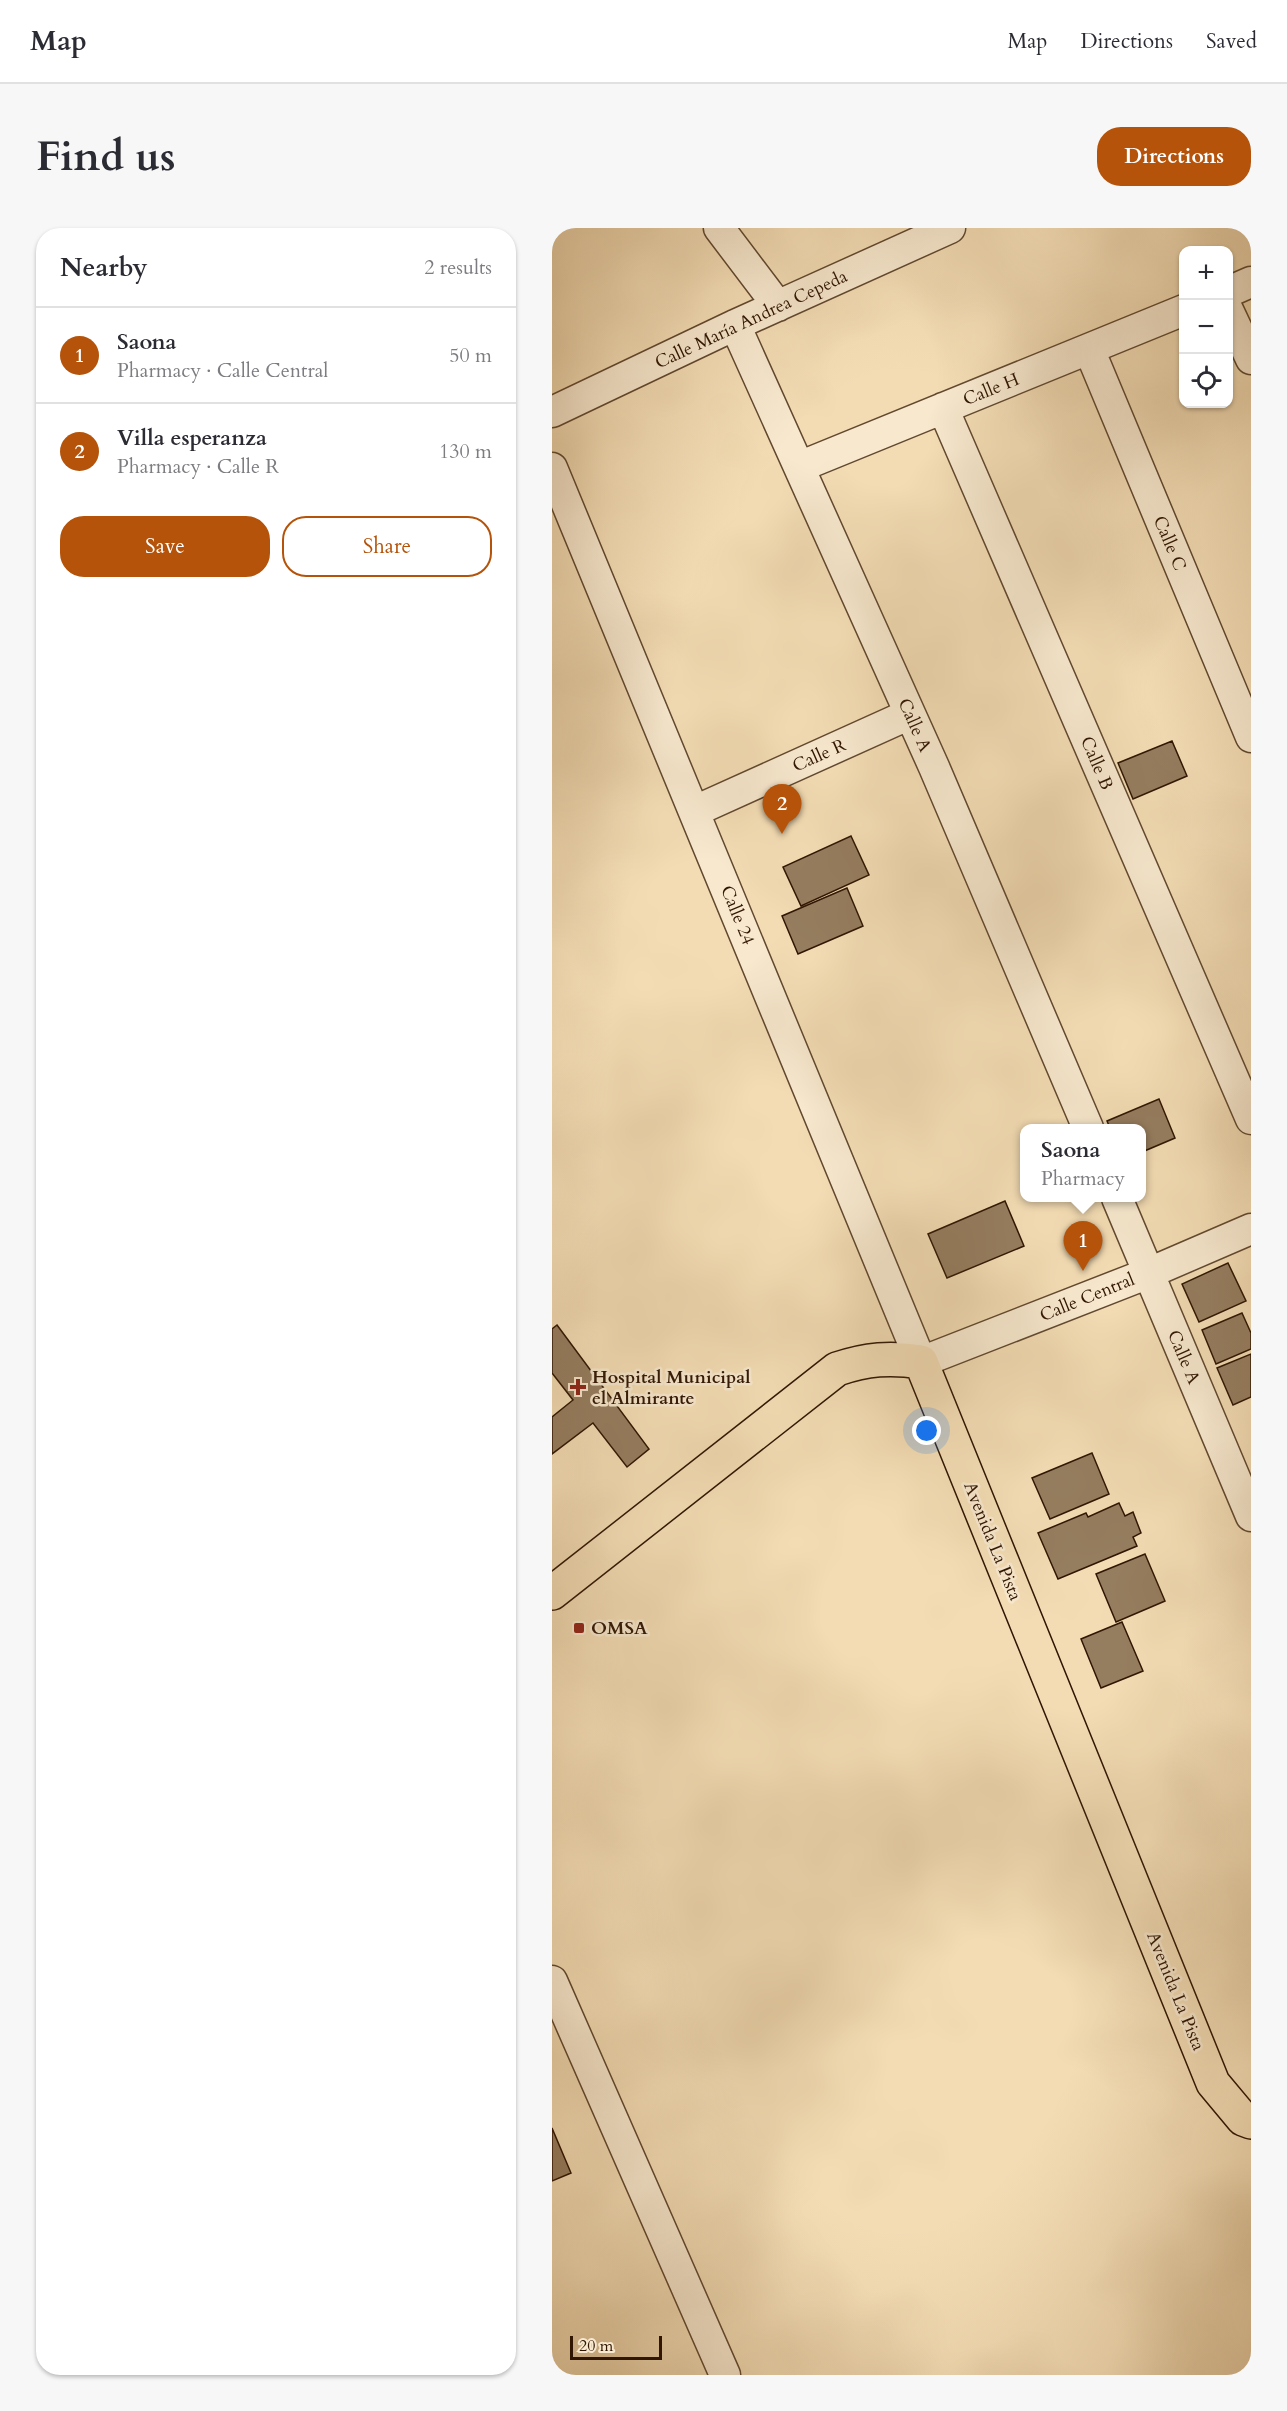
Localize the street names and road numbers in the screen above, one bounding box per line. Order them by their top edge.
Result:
street label: Calle María Andrea Cepeda [651,264,852,375]
street label: Calle H [959,367,1023,412]
street label: Calle C [1147,512,1192,575]
street label: Calle A [892,694,938,756]
street label: Calle R [788,732,850,778]
street label: Calle B [1074,733,1119,794]
street label: Calle 24 [714,882,761,949]
street label: Calle Central [1036,1267,1139,1328]
street label: Calle A [1161,1326,1206,1388]
street label: Avenida La Pista [957,1478,1028,1605]
street label: Avenida La Pista [1140,1928,1211,2055]

